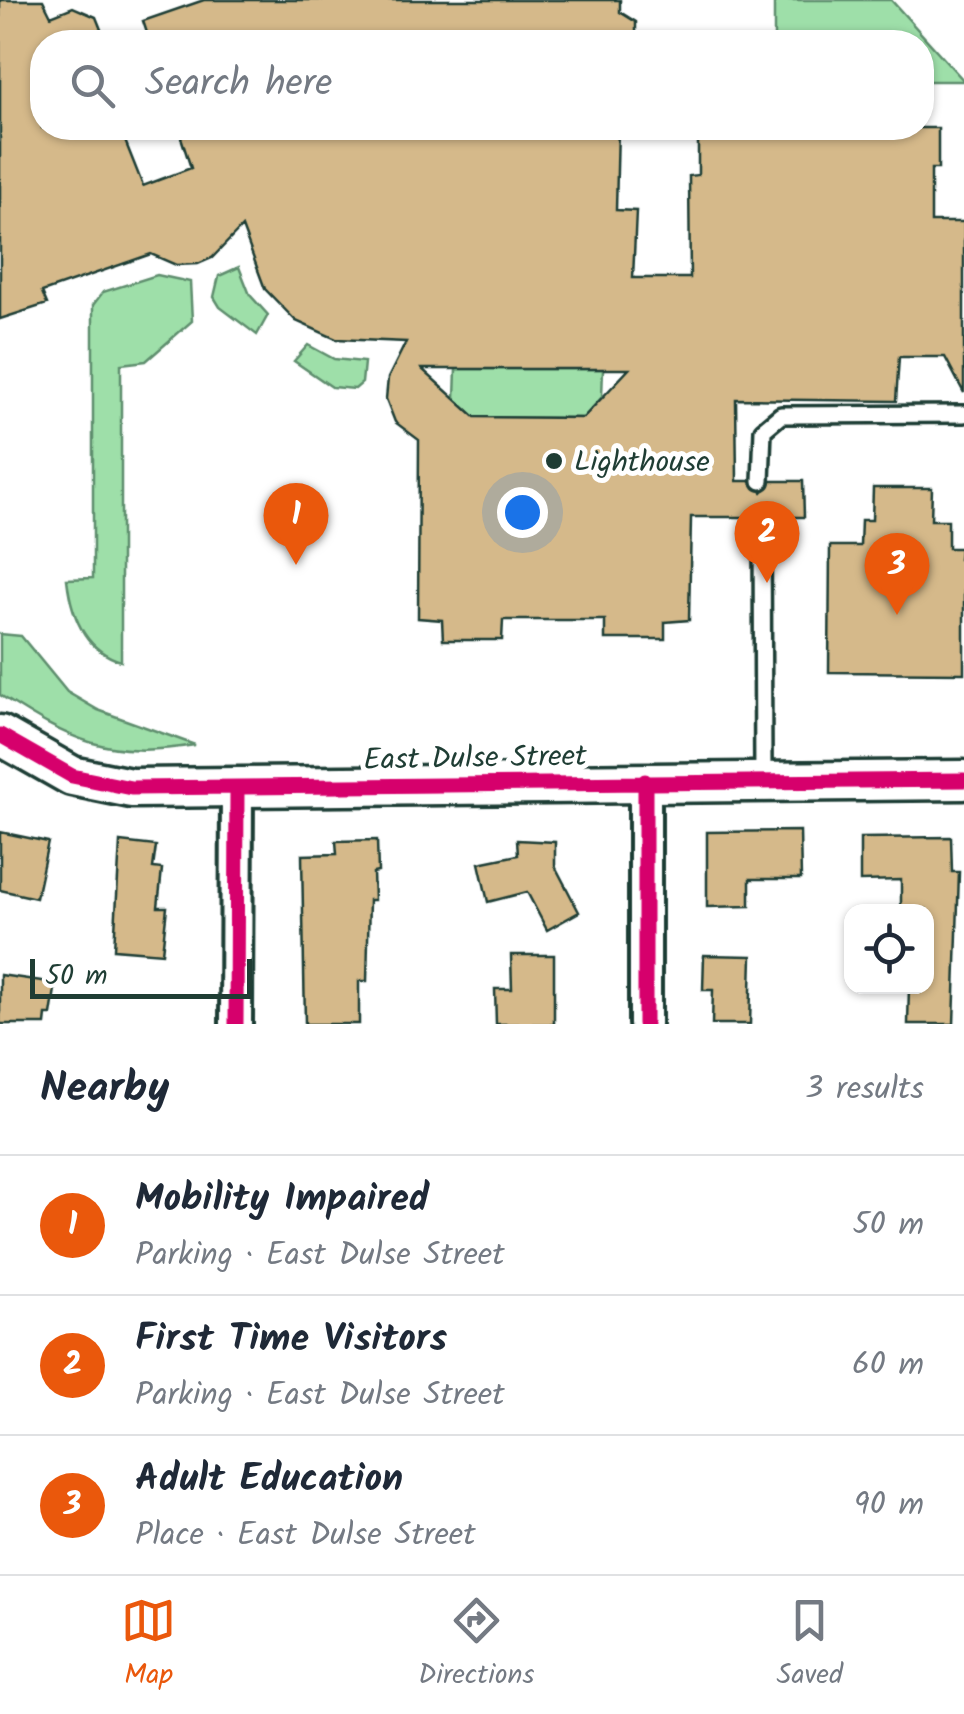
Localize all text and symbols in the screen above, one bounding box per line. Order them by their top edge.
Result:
search box [30,30,934,140]
text: Search here [145,55,332,115]
icon: search [65,58,120,113]
place label: Lighthouse [574,439,710,487]
marker: Lighthouse [543,450,565,472]
pin: 1 [264,482,328,565]
your location [497,487,548,538]
pin: 2 [734,500,800,583]
pin: 3 [864,532,930,615]
street label: East Dulse Street [363,733,588,785]
map controls [844,904,934,994]
button: locate [844,904,934,994]
scale bar [30,954,252,998]
text: 50 m [45,954,108,999]
text: Nearby [40,1056,169,1123]
text: 3 results [805,1064,924,1115]
text: Mobility Impaired [135,1170,429,1230]
text: 1 [68,1200,77,1251]
text: 50 m [853,1200,924,1251]
text: Parking · East Dulse Street [135,1230,505,1281]
text: First Time Visitors [135,1310,447,1370]
text: 2 [63,1340,82,1391]
text: 60 m [852,1340,924,1391]
text: Parking · East Dulse Street [135,1370,505,1421]
text: Adult Education [135,1450,403,1510]
text: 3 [64,1480,81,1531]
text: 90 m [854,1480,924,1531]
text: Place · East Dulse Street [135,1510,476,1561]
tab: Map [121,1593,176,1698]
tab: Directions [418,1593,534,1698]
tab: Saved [777,1593,843,1698]

